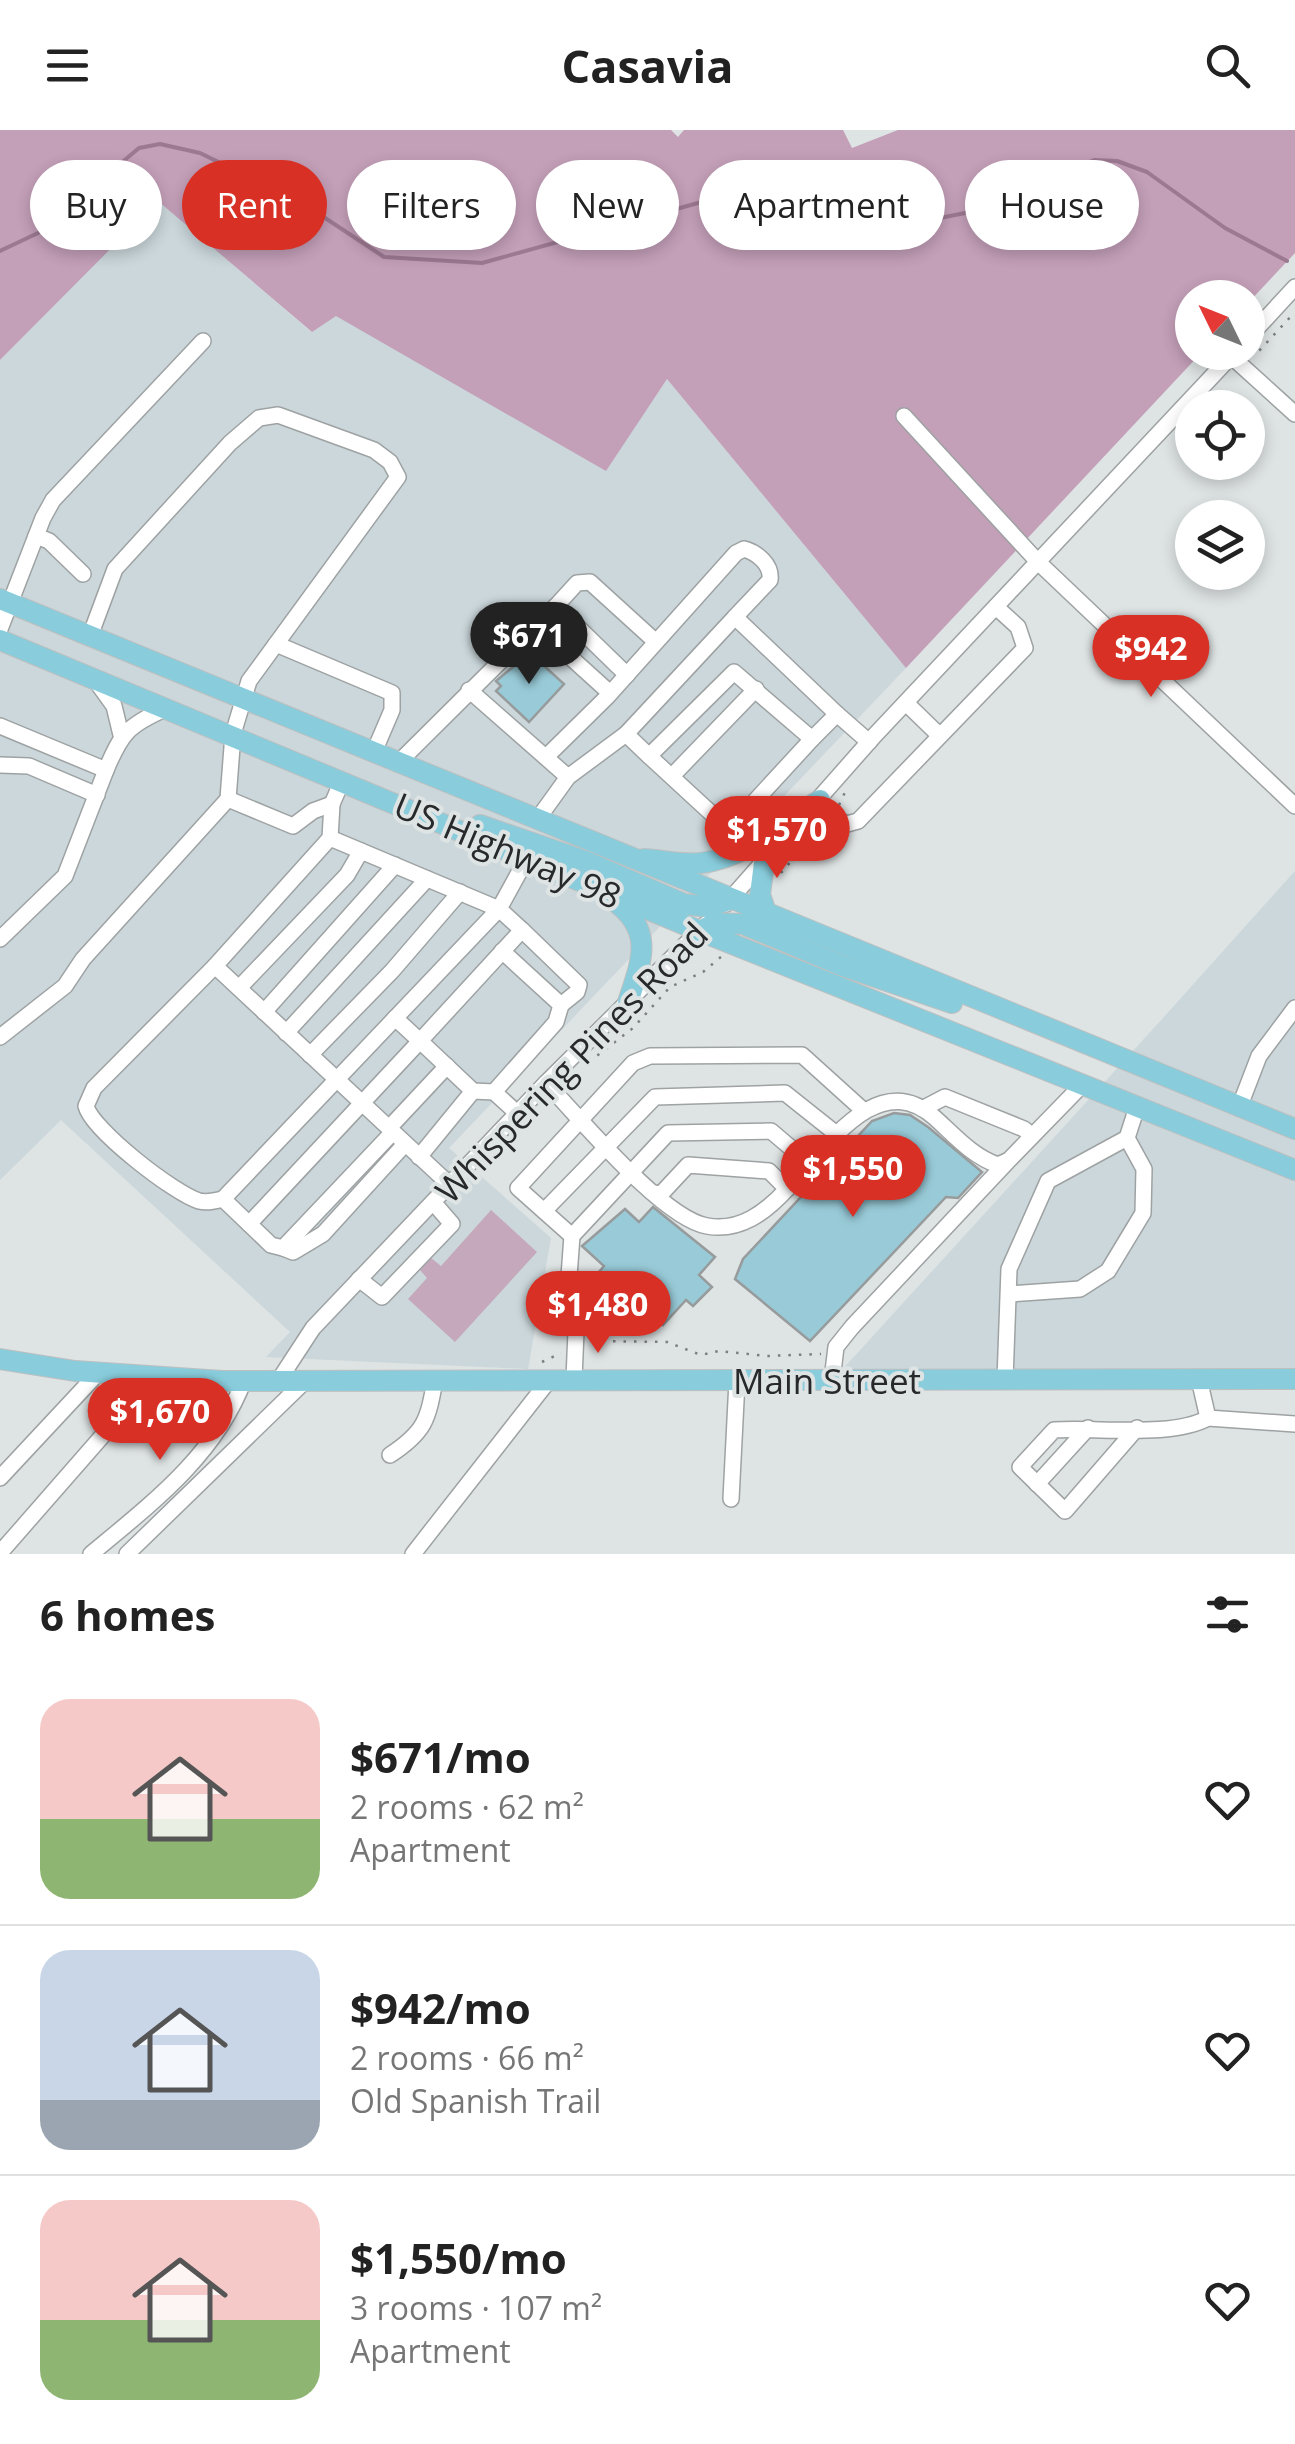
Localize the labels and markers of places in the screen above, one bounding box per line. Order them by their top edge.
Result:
pin: $671 [470,602,588,687]
pin: $942 [1092,615,1210,700]
pin: $1,570 [696,796,858,881]
pin: $1,550 [772,1135,934,1220]
pin: $1,480 [517,1271,679,1356]
pin: $1,670 [79,1378,241,1463]

